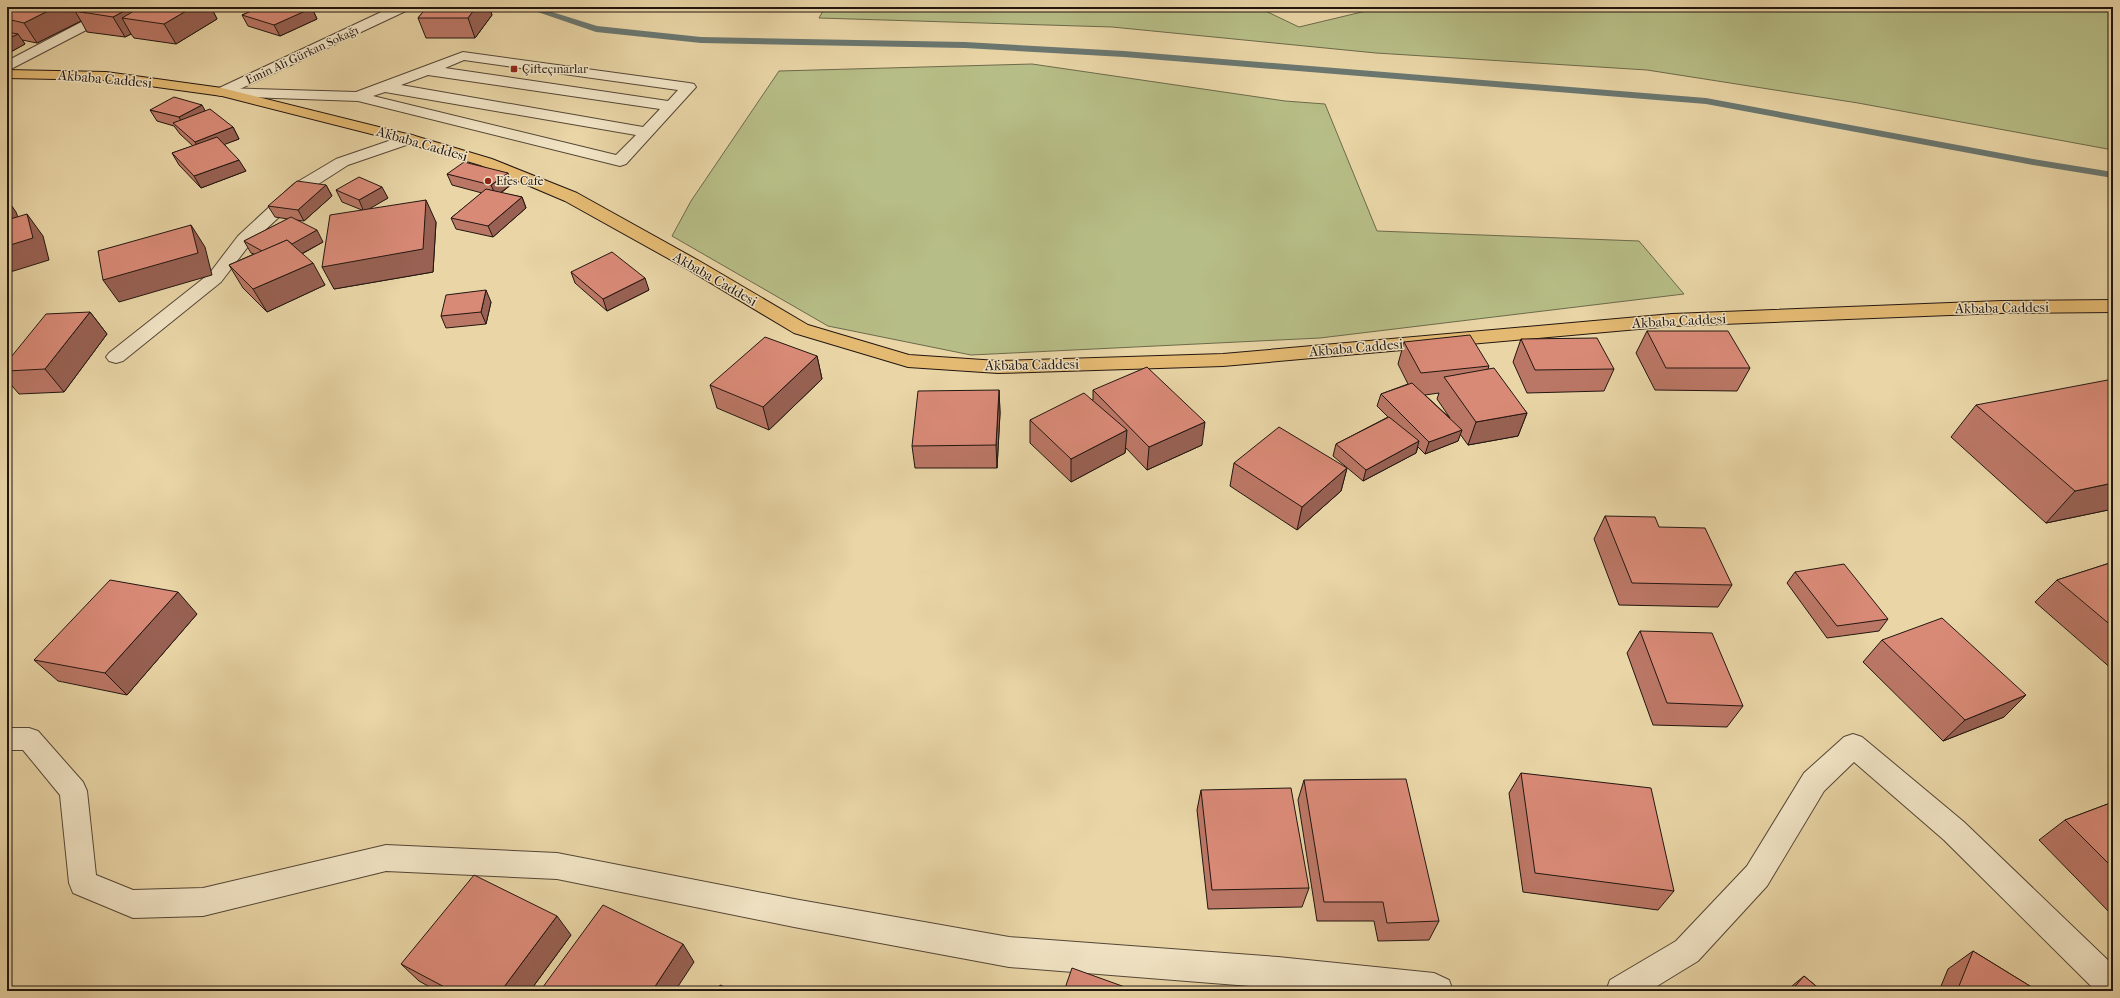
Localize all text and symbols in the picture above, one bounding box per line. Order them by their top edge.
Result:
street label: Emin Ali Gürkan Sokağı [243,22,361,87]
place label: Çifteçınarlar [522,62,589,77]
marker: Çifteçınarlar [509,64,519,74]
street label: Akbaba Caddesi [56,66,153,92]
street label: Akbaba Caddesi [373,123,470,165]
place label: Efes Cafe [496,174,543,188]
marker: Efes Cafe [483,176,493,186]
street label: Akbaba Caddesi [669,248,760,310]
street label: Akbaba Caddesi [1954,299,2049,317]
street label: Akbaba Caddesi [1631,310,1726,332]
street label: Akbaba Caddesi [1307,335,1404,361]
street label: Akbaba Caddesi [984,356,1079,374]

